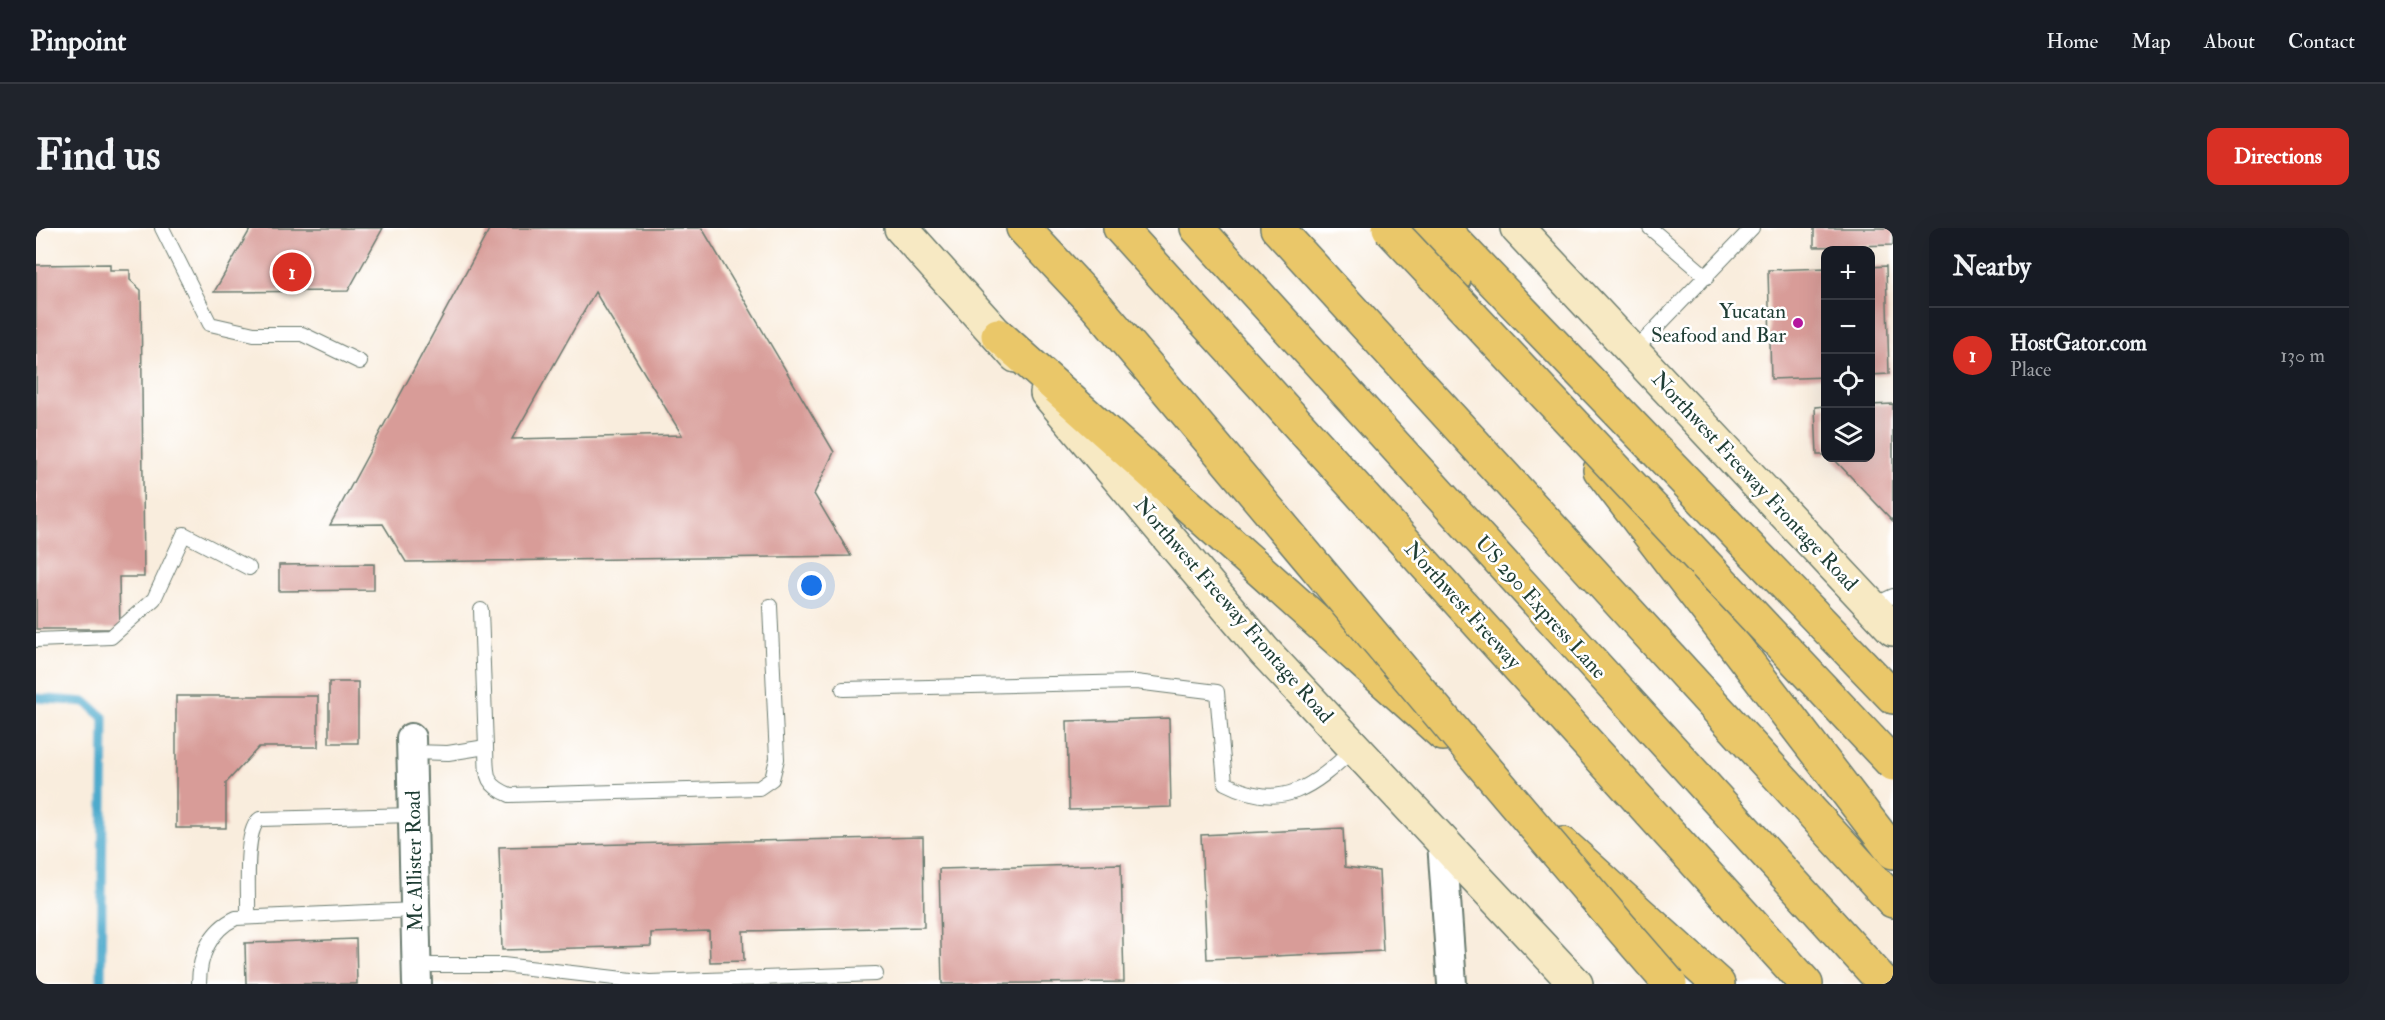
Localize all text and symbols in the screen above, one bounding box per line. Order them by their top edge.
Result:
text: Pinpoint [30,24,126,59]
text: Home [2046,28,2098,55]
text: Map [2131,28,2171,55]
text: About [2204,28,2255,55]
text: Contact [2288,28,2355,55]
button: Directions [2207,128,2349,185]
text: Find us [36,130,160,182]
map controls [1821,246,1875,462]
button: + [1821,246,1875,300]
pin: 1 [272,250,312,294]
text: Nearby [1953,251,2031,283]
place label: Yucatan Seafood and Bar [1651,298,1786,349]
button: − [1821,300,1875,354]
marker: Yucatan Seafood and Bar [1791,316,1805,330]
text: HostGator.com [2010,329,2147,357]
text: 1 [1969,343,1976,368]
text: 130 m [2280,343,2325,368]
button: locate [1821,354,1875,408]
text: Place [2010,357,2051,382]
street label: Northwest Freeway Frontage Road [1646,366,1864,597]
button: layers [1821,408,1875,462]
street label: Northwest Freeway Frontage Road [1128,492,1340,729]
street label: US 290 Express Lane [1469,530,1612,685]
street label: Northwest Freeway [1398,536,1527,675]
your location [797,571,826,600]
street label: Mc Allister Road [400,789,429,932]

